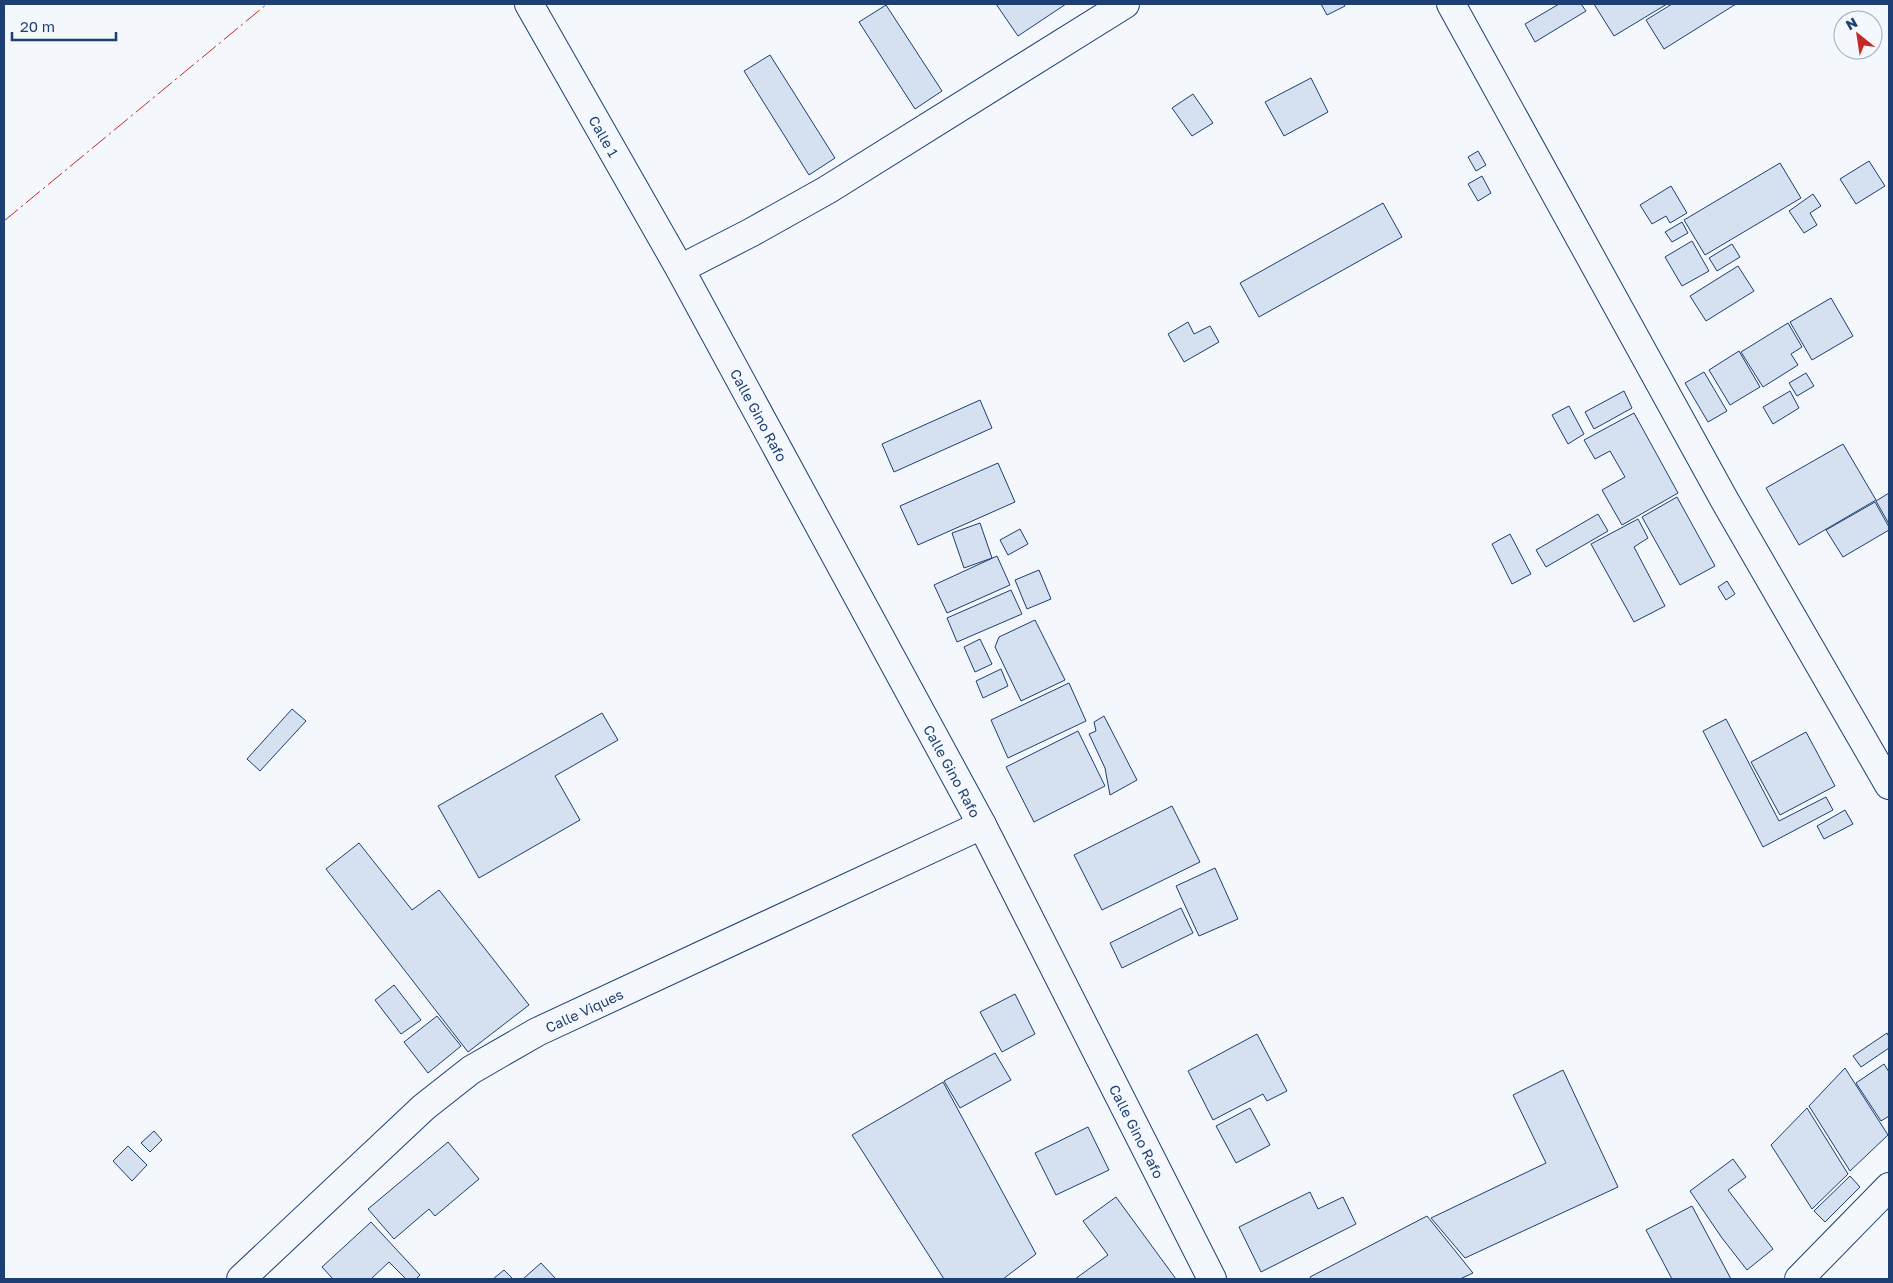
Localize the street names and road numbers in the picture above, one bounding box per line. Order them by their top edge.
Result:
street label: Calle 1 [586,112,623,160]
street label: Calle Gino Rafo [727,366,791,464]
street label: Calle Gino Rafo [921,722,985,820]
street label: Calle Viques [543,985,626,1035]
street label: Calle Gino Rafo [1106,1082,1168,1181]

